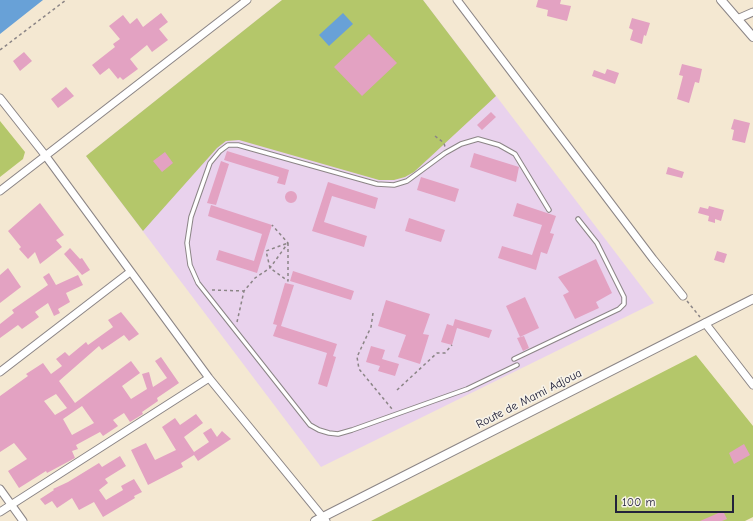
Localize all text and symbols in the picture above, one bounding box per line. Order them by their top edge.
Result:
street label: Route de Mami Adjoua [474,366,584,432]
scale bar [617,487,736,513]
text: 100 m [622,495,655,509]

